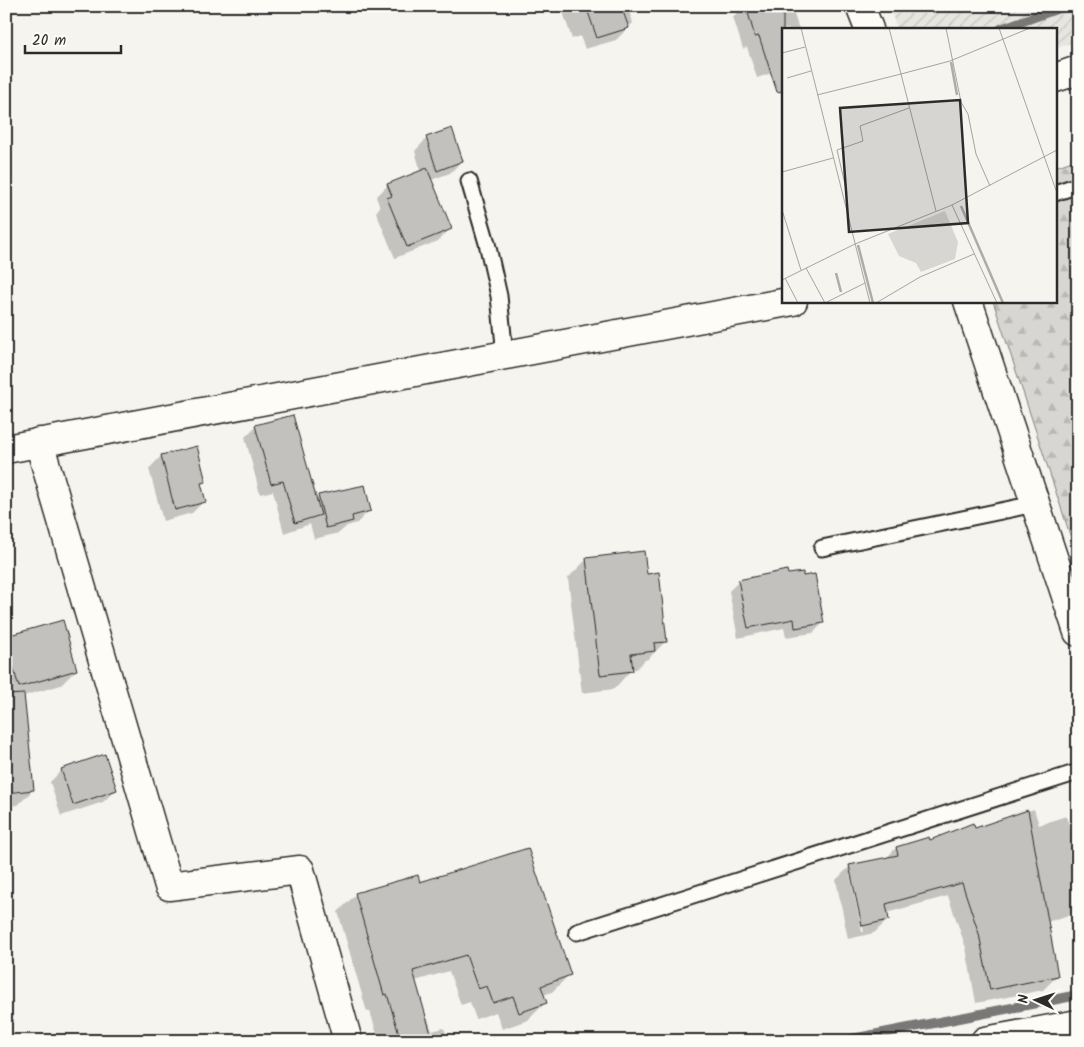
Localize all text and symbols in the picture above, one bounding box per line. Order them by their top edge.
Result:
scale bar [25,22,121,54]
inset map [782,28,1056,302]
text: 20 m [32,29,66,53]
north arrow [1012,974,1062,1024]
text: N [1013,994,1035,1004]

